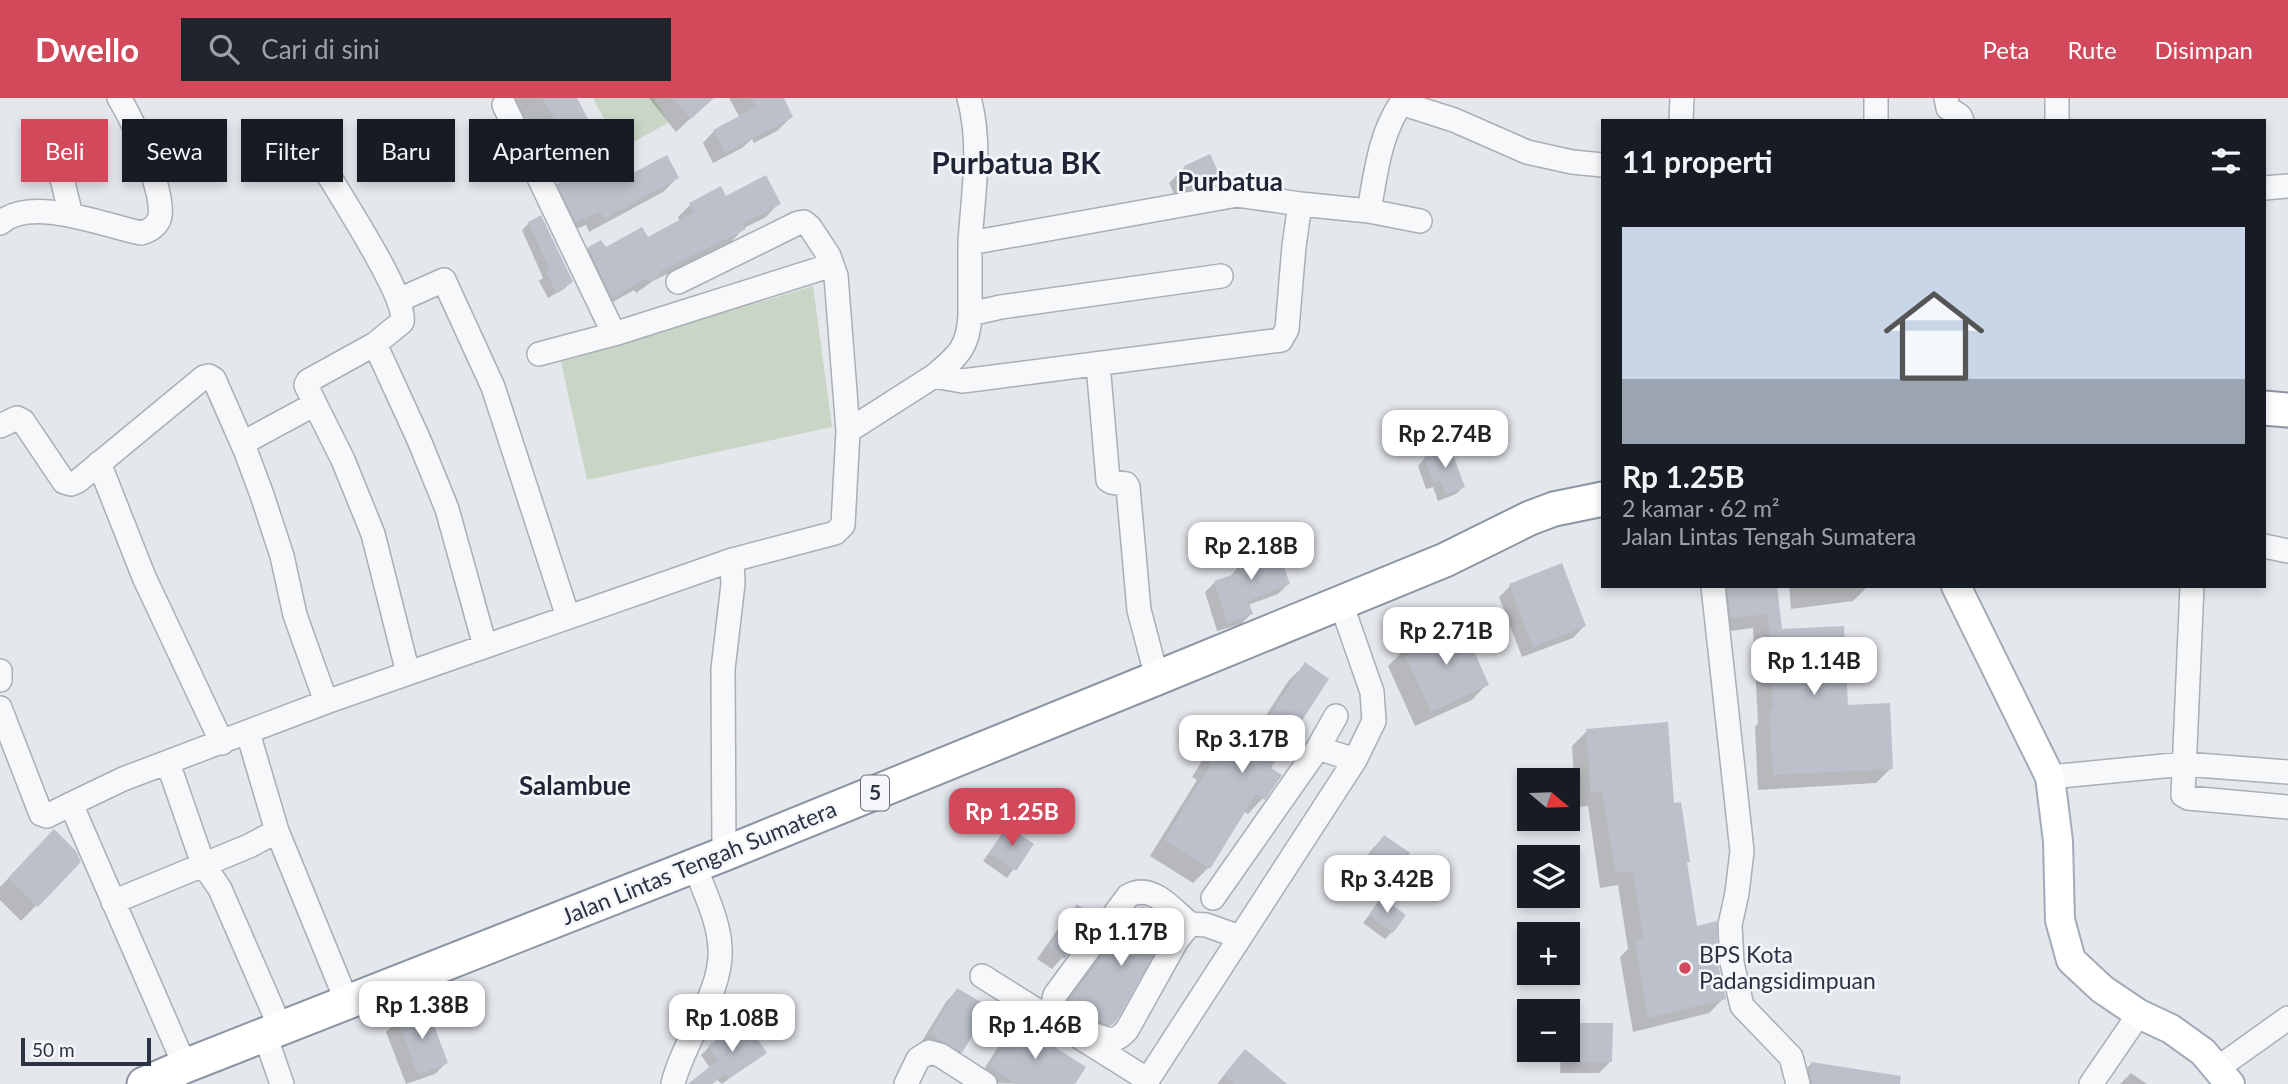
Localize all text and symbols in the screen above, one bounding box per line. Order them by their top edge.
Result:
search box [181,18,671,81]
text: Dwello [35,29,139,69]
icon: search [205,30,243,68]
text: Cari di sini [261,33,380,65]
text: Peta [1983,35,2029,64]
text: Rute [2067,35,2117,64]
text: Disimpan [2155,35,2253,64]
chip: Beli [21,119,108,182]
chip: Sewa [122,119,227,182]
chip: Filter [241,119,343,182]
chip: Baru [357,119,455,182]
chip: Apartemen [469,119,634,182]
icon: filters [2207,142,2245,180]
text: 11 properti [1622,143,1773,179]
district label: Purbatua BK [931,144,1101,180]
district label: Purbatua [1177,165,1283,197]
icon: home [1871,273,1997,399]
pin: Rp 2.74B [1373,410,1517,470]
text: Rp 2.74B [1398,419,1492,447]
text: Rp 1.25B [1622,458,1745,494]
text: 2 kamar · 62 m² [1622,494,1780,522]
pin: Rp 2.18B [1179,522,1323,582]
text: Jalan Lintas Tengah Sumatera [1622,522,1916,550]
text: Rp 2.18B [1204,531,1298,559]
pin: Rp 2.71B [1374,608,1518,667]
text: Rp 2.71B [1399,616,1493,644]
pin: Rp 1.14B [1742,638,1886,697]
text: Rp 1.14B [1767,646,1861,674]
pin: Rp 3.17B [1170,716,1314,775]
text: Rp 3.17B [1195,724,1289,752]
north arrow [1517,768,1580,831]
map controls [1517,768,1580,1062]
district label: Salambue [519,769,631,801]
road number: 5 [861,776,889,810]
pin: Rp 1.25B [940,788,1084,848]
street label: Jalan Lintas Tengah Sumatera [557,794,840,930]
text: Rp 1.25B [965,797,1059,825]
button: layers [1517,845,1580,908]
pin: Rp 3.42B [1315,856,1459,915]
text: Rp 3.42B [1340,864,1434,892]
pin: Rp 1.17B [1049,908,1193,968]
text: Rp 1.17B [1074,917,1168,945]
button: + [1517,922,1580,985]
place label: BPS Kota Padangsidimpuan [1699,940,1876,994]
marker: BPS Kota Padangsidimpuan [1677,960,1693,976]
pin: Rp 1.38B [350,982,494,1041]
text: Rp 1.38B [375,990,469,1018]
pin: Rp 1.08B [660,995,804,1054]
button: − [1517,999,1580,1062]
pin: Rp 1.46B [963,1002,1107,1061]
text: Rp 1.08B [685,1003,779,1031]
text: Rp 1.46B [988,1010,1082,1038]
scale bar [21,1035,150,1067]
text: 50 m [32,1038,75,1061]

